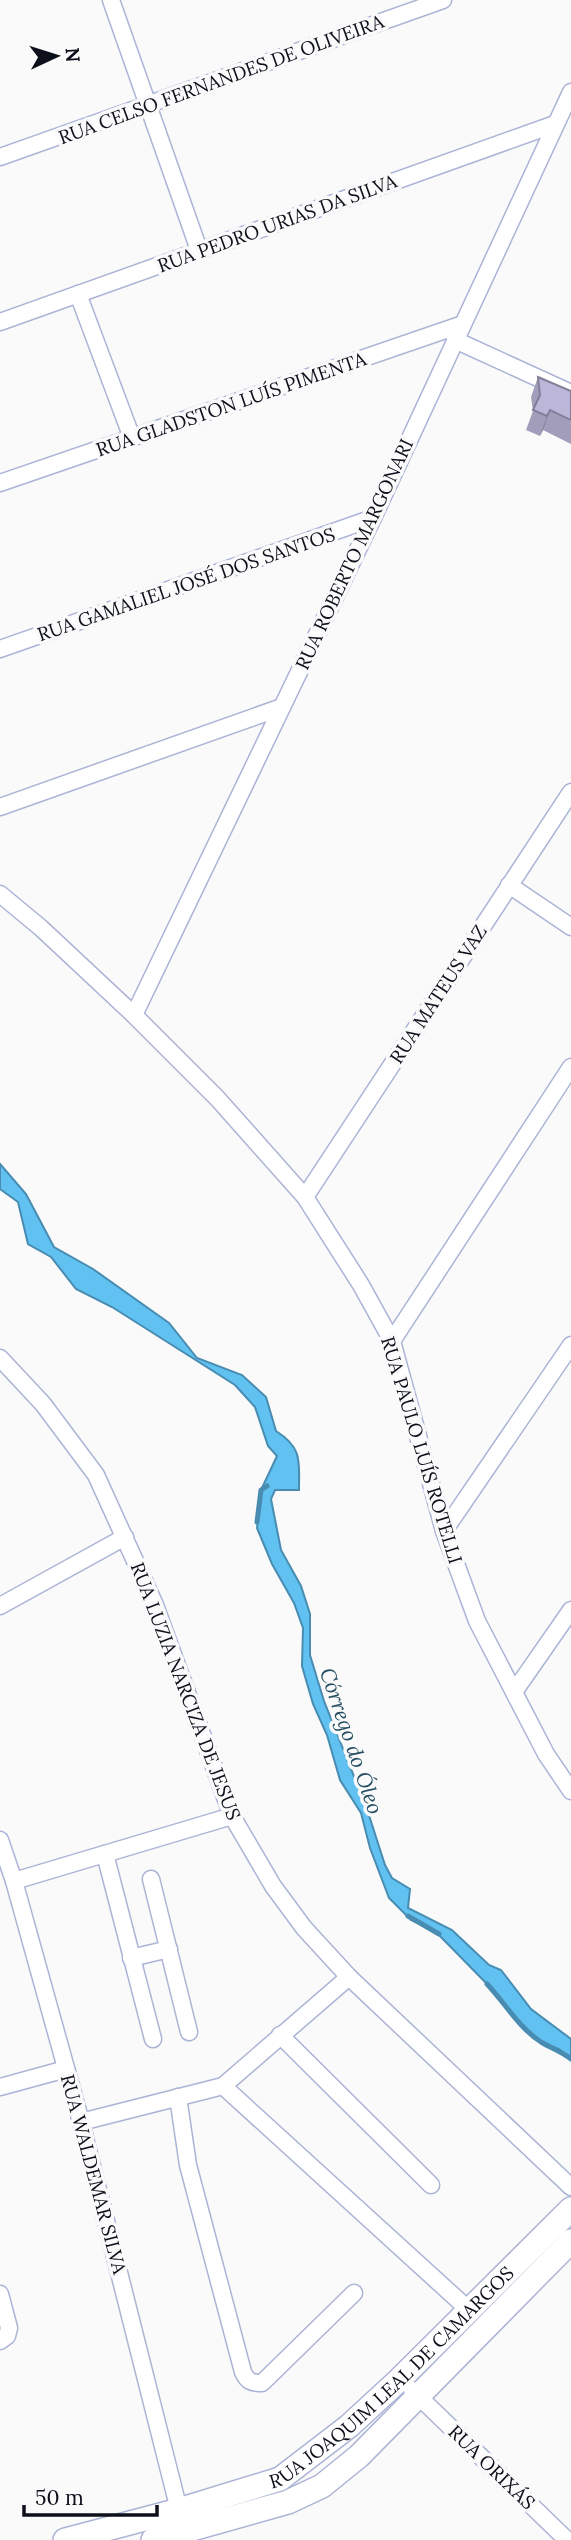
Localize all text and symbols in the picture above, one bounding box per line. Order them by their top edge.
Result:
street label: RUA CELSO FERNANDES DE OLIVEIRA [55,9,387,149]
north arrow [21,21,91,91]
street label: RUA PEDRO URIAS DA SILVA [154,168,401,278]
street label: RUA GLADSTON LUÍS PIMENTA [93,346,370,462]
street label: RUA ROBERTO MARGONARI [290,435,418,673]
street label: RUA GAMALIEL JOSÉ DOS SANTOS [34,522,338,646]
street label: RUA MATEUS VAZ [384,920,492,1068]
street label: RUA PAULO LUÍS ROTELLI [376,1334,468,1566]
street label: RUA LUZIA NARCIZA DE JESUS [126,1559,246,1823]
water label: Córrego do Óleo [314,1664,389,1818]
street label: RUA WALDEMAR SILVA [56,2072,133,2278]
street label: RUA JOAQUIM LEAL DE CAMARGOS [266,2261,519,2494]
street label: RUA ORIXÁS [444,2420,540,2514]
scale bar [24,2474,158,2518]
text: 50 m [35,2484,84,2511]

